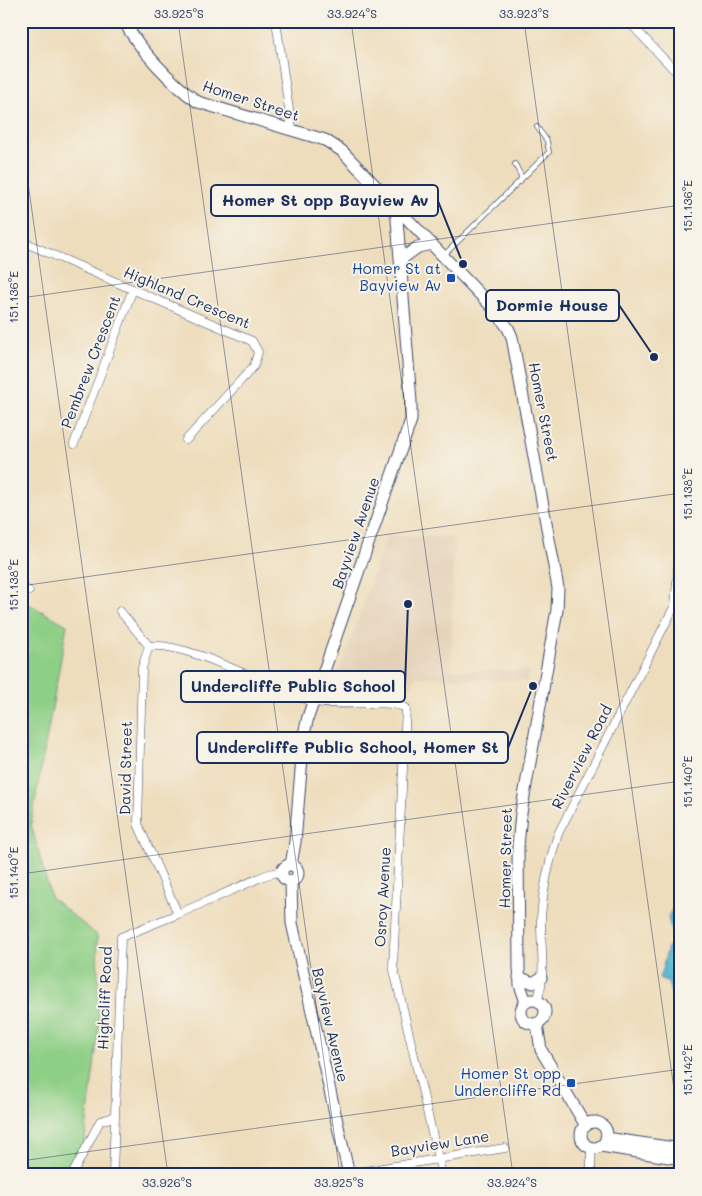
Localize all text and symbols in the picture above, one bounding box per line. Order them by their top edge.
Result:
text: 33.925°S [154,5,204,21]
text: 33.924°S [327,5,377,21]
text: 33.923°S [499,5,549,21]
street label: Homer Street [200,75,302,125]
text: 151.136°E [679,180,695,232]
callout: Homer St opp Bayview Av [211,185,438,216]
text: Homer St opp Bayview Av [222,189,429,210]
place label: Homer St at Bayview Av [352,258,441,295]
street label: Highland Crescent [121,261,254,333]
text: 151.136°E [5,271,21,323]
marker: Homer St at Bayview Av [445,272,457,284]
callout: Dormie House [486,290,619,321]
street label: Pembrew Crescent [55,292,125,431]
text: Dormie House [496,294,608,315]
street label: Homer Street [525,360,563,463]
text: 151.138°E [679,468,695,520]
street label: Bayview Avenue [327,474,383,591]
text: 151.138°E [5,559,21,611]
callout: Undercliffe Public School [181,671,405,702]
text: Undercliffe Public School [191,675,395,696]
street label: Riverview Road [546,701,616,812]
street label: David Street [114,721,136,815]
callout: Undercliffe Public School, Homer St [197,732,508,763]
text: Undercliffe Public School, Homer St [207,736,499,757]
text: 151.140°E [679,756,695,808]
street label: Homer Street [494,807,516,909]
street label: Osroy Avenue [369,846,395,947]
text: 151.140°E [5,847,21,899]
street label: Highcliff Road [92,946,116,1050]
street label: Bayview Avenue [308,966,354,1084]
text: 151.142°E [679,1044,695,1096]
place label: Homer St opp Undercliffe Rd [454,1063,561,1100]
marker: Homer St opp Undercliffe Rd [565,1077,577,1089]
street label: Bayview Lane [389,1125,491,1161]
text: 33.926°S [142,1174,192,1190]
text: 33.925°S [314,1174,364,1190]
text: 33.924°S [487,1174,537,1190]

